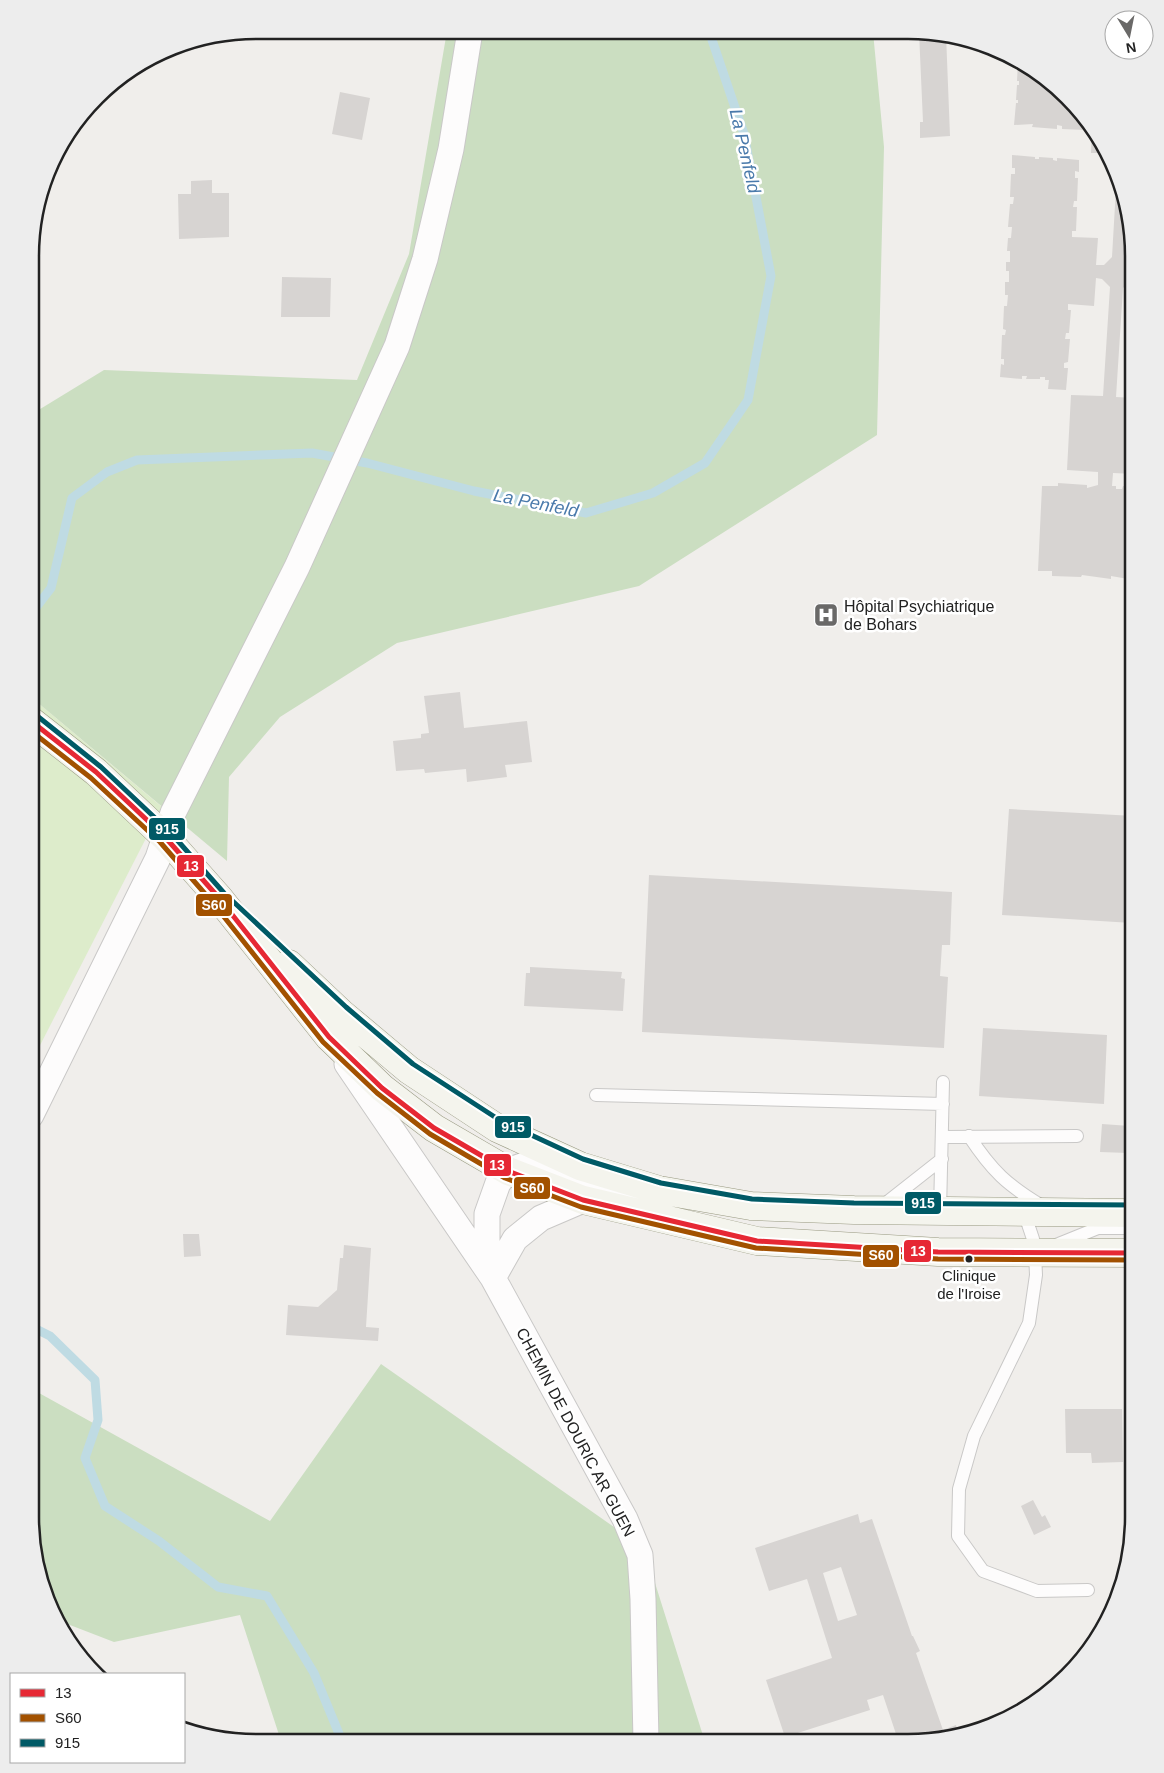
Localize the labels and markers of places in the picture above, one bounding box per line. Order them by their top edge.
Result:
place label: Hôpital Psychiatrique de Bohars [844,598,994,633]
hospital icon: Hôpital Psychiatrique de Bohars [813,602,839,628]
marker: Clinique de l'Iroise [964,1254,974,1264]
place label: Clinique de l'Iroise [937,1267,1001,1302]

